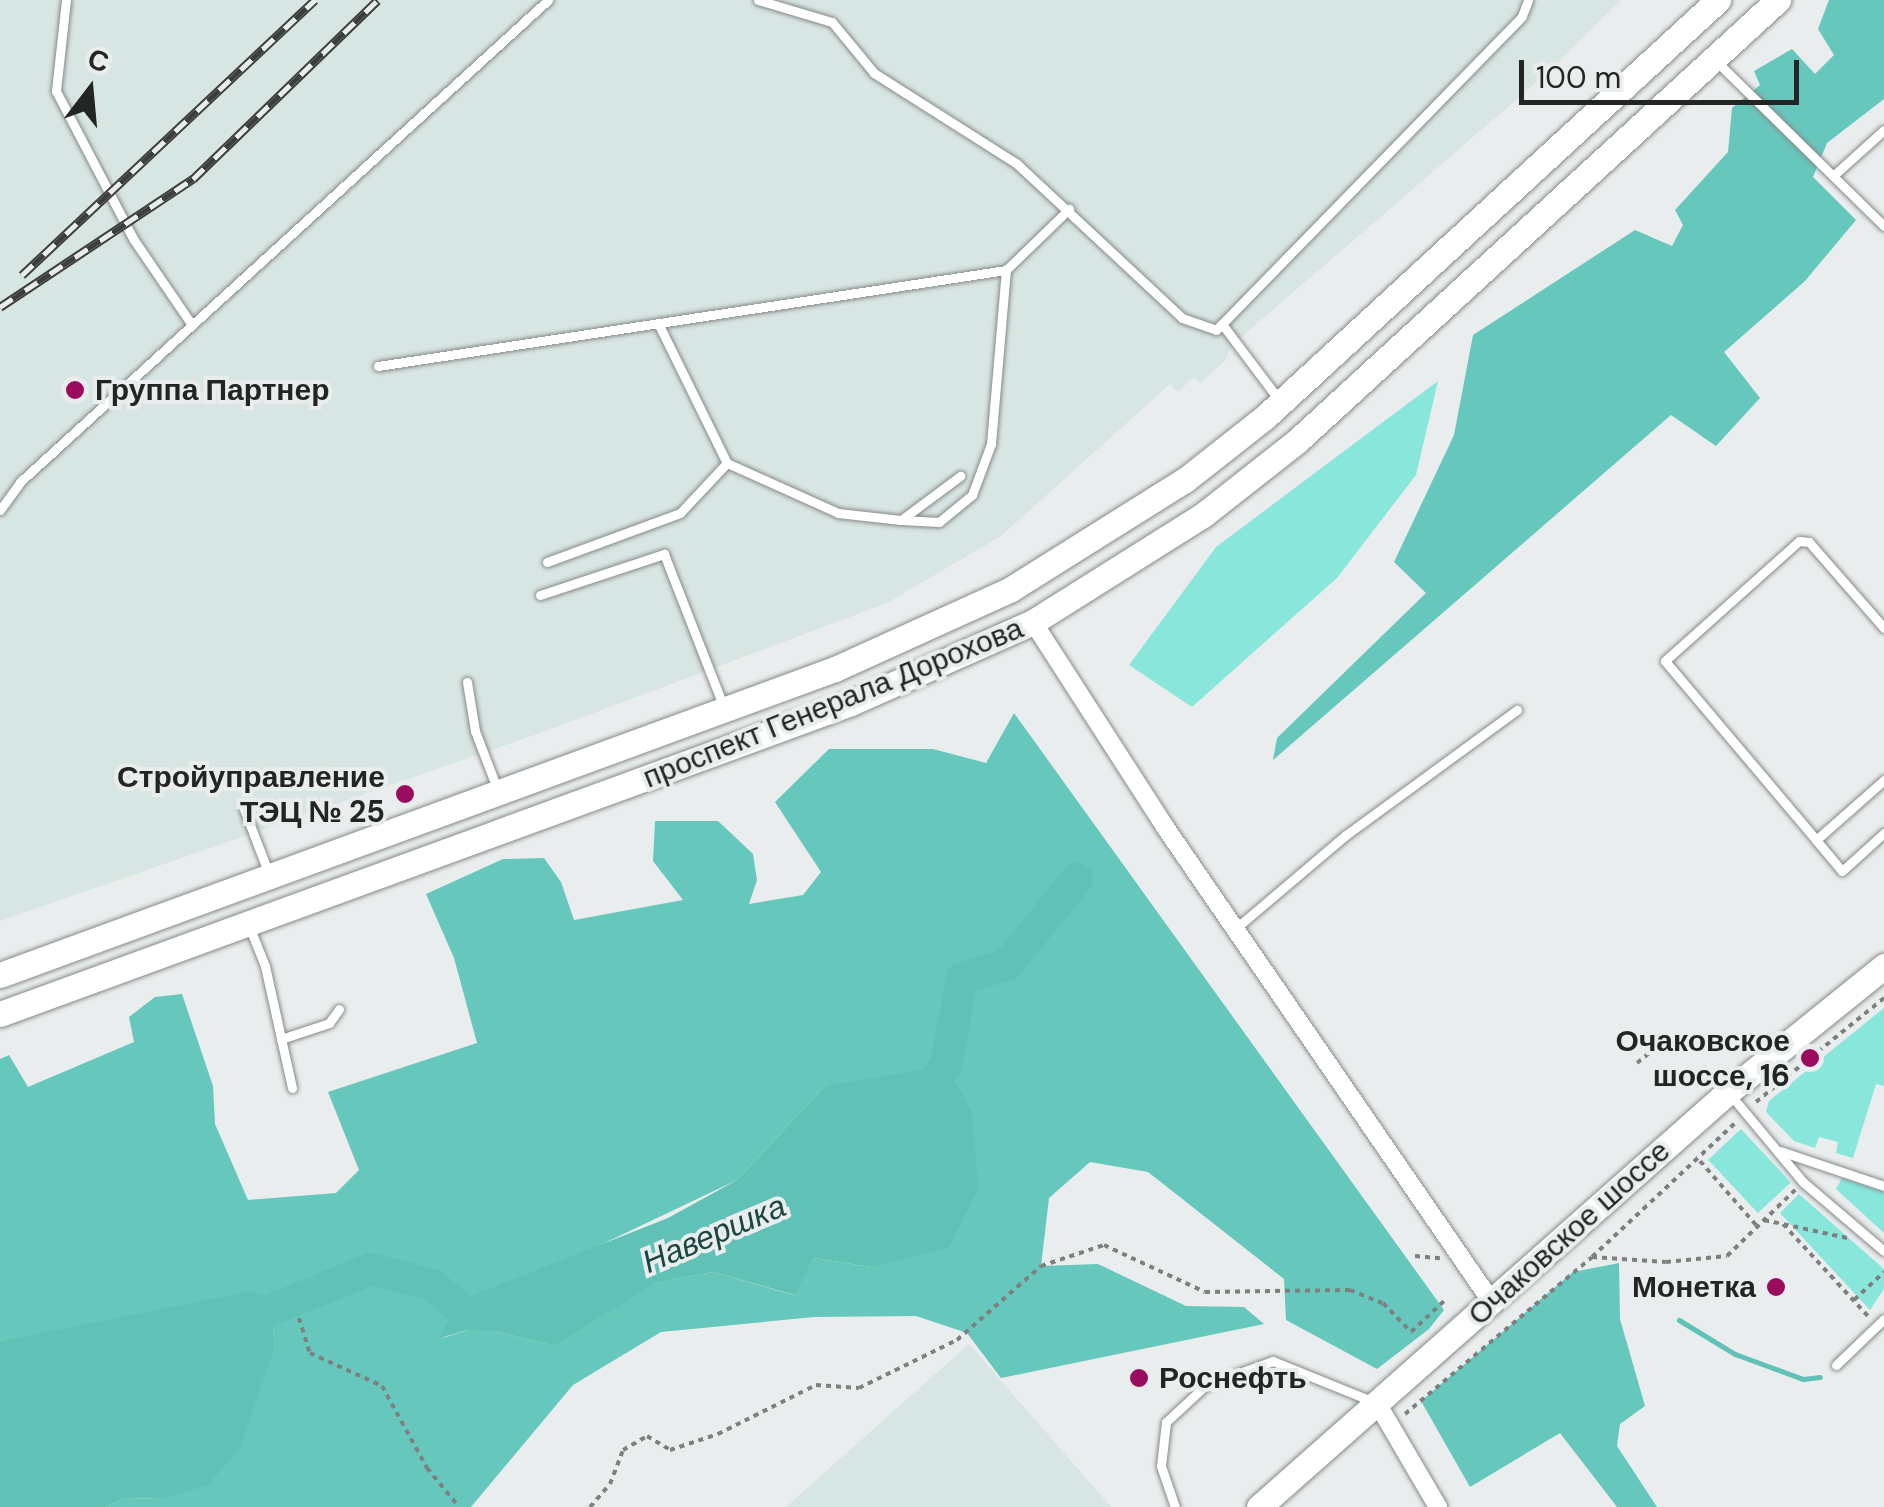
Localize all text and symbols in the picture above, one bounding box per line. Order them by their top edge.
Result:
north arrow [40,40,140,140]
text: С [84,40,113,81]
scale bar [1524,40,1804,102]
text: 100 m [1536,58,1621,97]
place label: Группа Партнер [95,372,329,408]
marker: Группа Партнер [64,379,86,401]
street label: проспект Генерала Дорохова [638,610,1028,796]
place label: Стройуправление ТЭЦ № 25 [117,759,385,830]
marker: Стройуправление ТЭЦ № 25 [394,783,416,805]
place label: Очаковское шоссе, 16 [1616,1023,1790,1094]
marker: Очаковское шоссе, 16 [1799,1047,1821,1069]
street label: Очаковское шоссе [1461,1133,1677,1333]
water label: Навершка [637,1187,791,1281]
place label: Монетка [1632,1269,1756,1305]
marker: Монетка [1765,1276,1787,1298]
place label: Роснефть [1159,1360,1307,1396]
marker: Роснефть [1128,1367,1150,1389]

